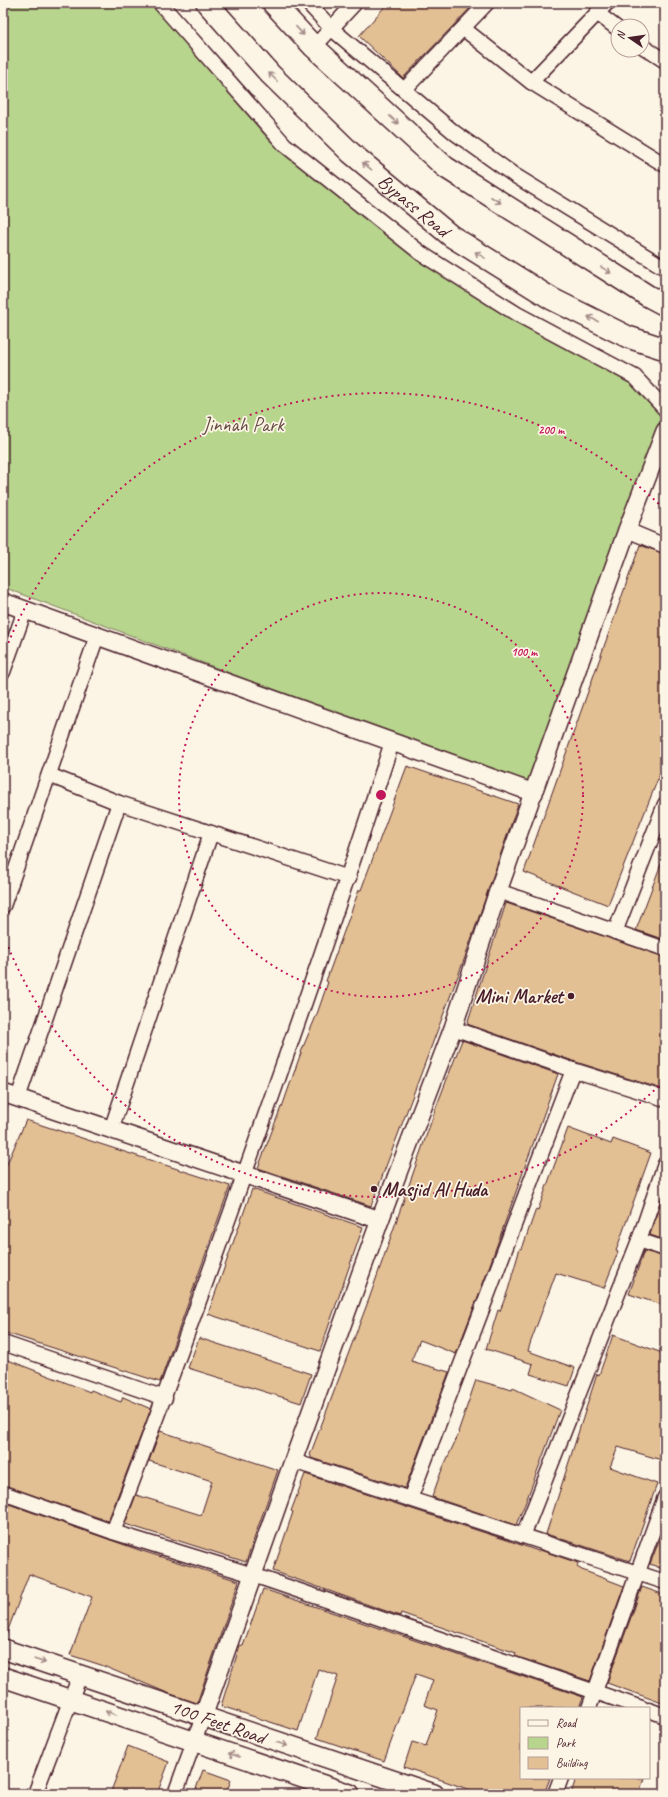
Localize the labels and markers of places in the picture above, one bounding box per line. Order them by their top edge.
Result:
centre of rings [374,788,388,802]
place label: Mini Market [475,984,565,1009]
marker: Mini Market [566,991,576,1001]
place label: Masjid Al Huda [382,1177,489,1202]
marker: Masjid Al Huda [369,1184,379,1194]

